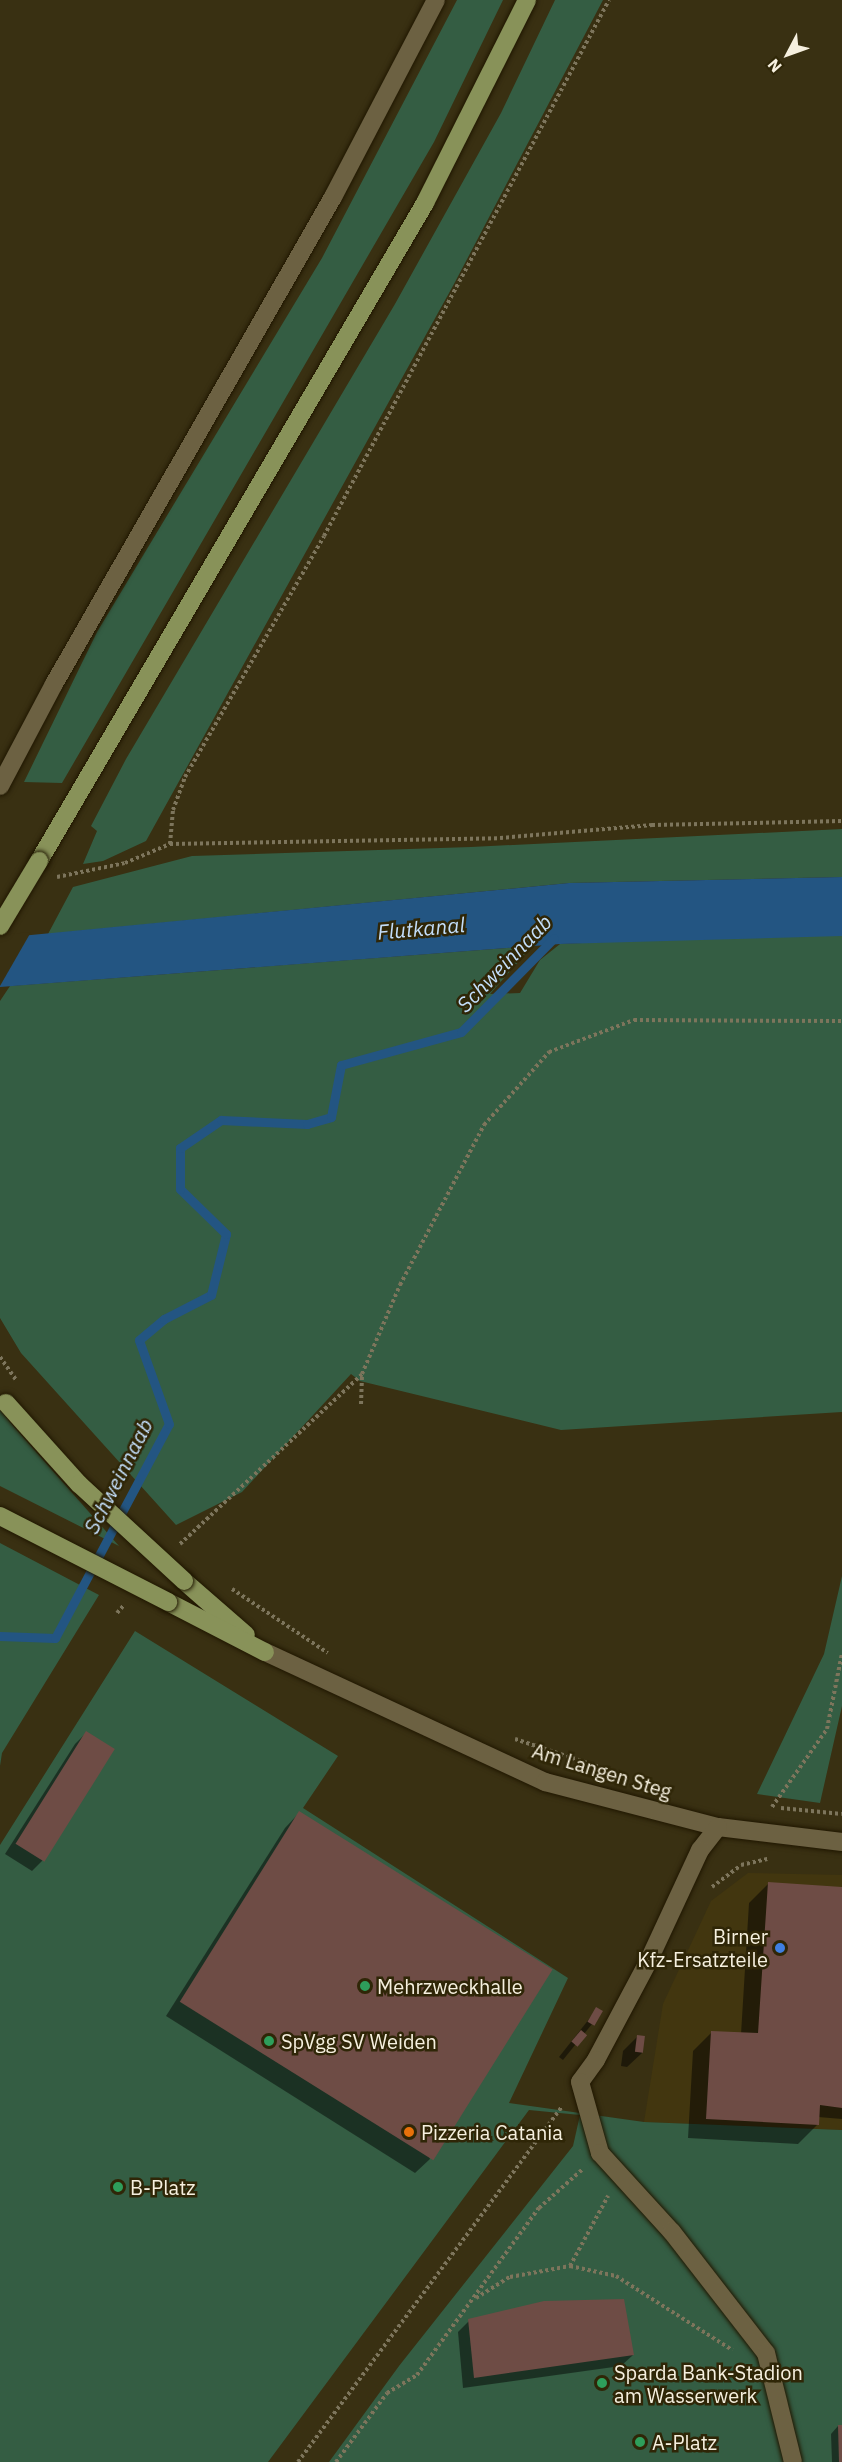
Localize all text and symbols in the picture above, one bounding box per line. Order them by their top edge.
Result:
north arrow [758,24,818,84]
text: N [763,55,786,77]
water label: Schweinnaab [451,909,557,1017]
water label: Flutkanal [376,912,466,944]
water label: Schweinnaab [78,1414,158,1538]
street label: Am Langen Steg [529,1738,675,1804]
place label: Birner Kfz-Ersatzteile [637,1924,768,1971]
marker: Birner Kfz-Ersatzteile [773,1941,787,1955]
place label: Mehrzweckhalle [377,1974,523,1998]
marker: Mehrzweckhalle [358,1979,372,1993]
place label: SpVgg SV Weiden [281,2029,437,2053]
marker: SpVgg SV Weiden [262,2034,276,2048]
place label: Pizzeria Catania [421,2120,563,2144]
marker: Pizzeria Catania [402,2125,416,2139]
place label: B-Platz [130,2175,196,2199]
marker: B-Platz [111,2180,125,2194]
place label: Sparda Bank-Stadion am Wasserwerk [614,2360,803,2407]
marker: Sparda Bank-Stadion am Wasserwerk [595,2376,609,2390]
place label: A-Platz [652,2430,717,2454]
marker: A-Platz [633,2435,647,2449]

